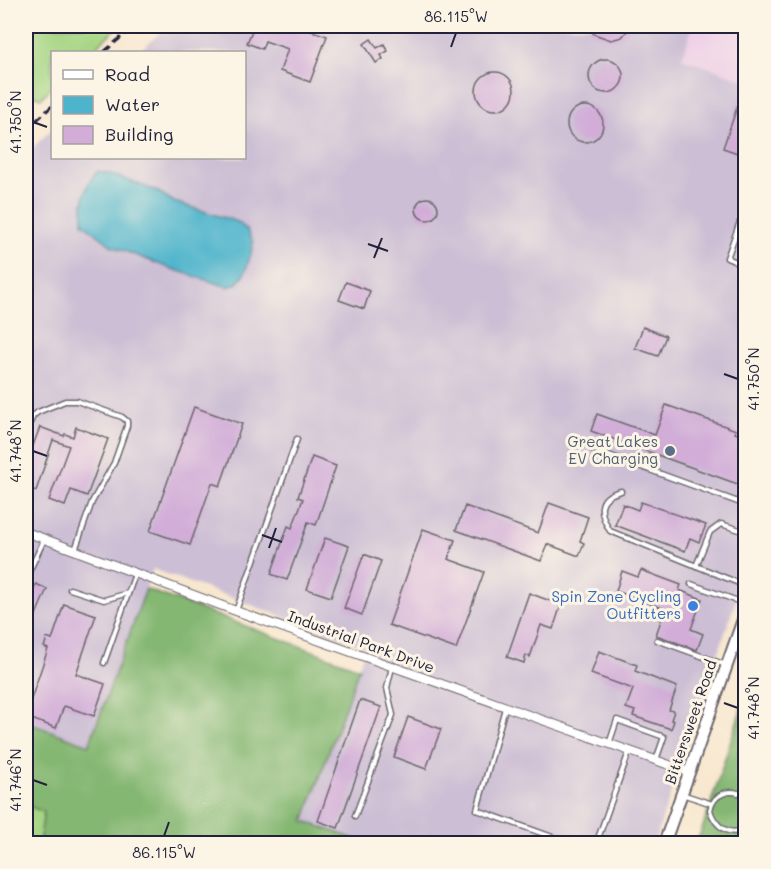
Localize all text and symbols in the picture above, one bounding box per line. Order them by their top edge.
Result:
text: 86.115°W [424,6,488,26]
legend [51,51,246,159]
text: Road [105,62,150,86]
text: 41.750°N [5,90,25,154]
text: Water [105,92,160,116]
text: Building [105,122,173,146]
text: 41.750°N [743,347,763,411]
text: 41.748°N [5,419,25,483]
place label: Great Lakes EV Charging [568,431,658,468]
marker: Great Lakes EV Charging [663,444,677,458]
place label: Spin Zone Cycling Outfitters [551,586,681,623]
marker: Spin Zone Cycling Outfitters [686,599,700,613]
street label: Industrial Park Drive [285,605,438,677]
street label: Bittersweet Road [659,657,721,786]
text: 41.748°N [743,676,763,740]
text: 41.746°N [5,748,25,812]
text: 86.115°W [132,842,196,862]

